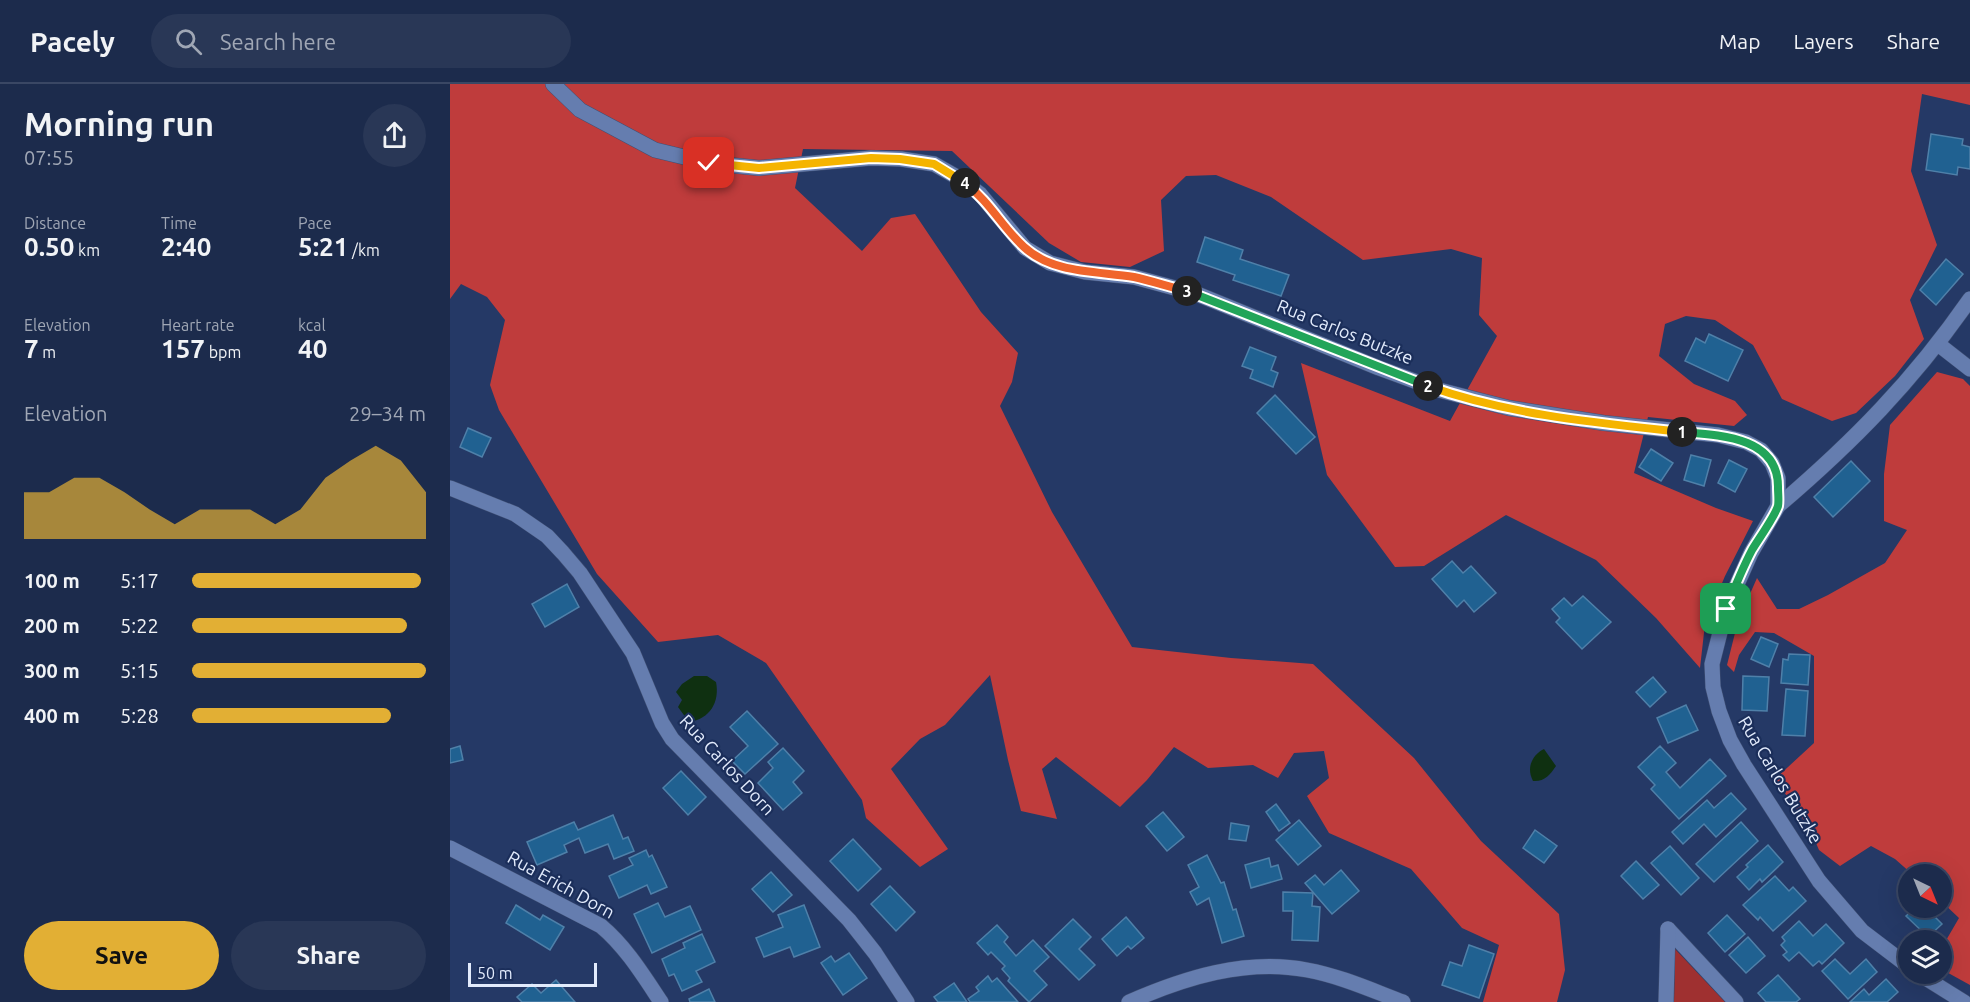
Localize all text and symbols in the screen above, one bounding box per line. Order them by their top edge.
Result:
search box [151,14,571,68]
icon: search [172,25,205,58]
text: Pacely [30,26,115,57]
text: Search here [220,29,336,54]
text: Map [1719,29,1760,53]
text: Layers [1793,29,1854,53]
text: Share [1887,29,1940,53]
button: share [363,104,426,167]
text: Morning run [24,105,214,142]
pin [683,137,734,188]
text: 07:55 [24,146,74,169]
icon: check [692,146,725,179]
pin: 4 [950,168,980,198]
text: 4 [960,174,970,192]
text: Distance [24,214,86,232]
text: Time [161,214,197,232]
text: Pace [298,214,332,232]
text: 0.50 [24,232,74,261]
text: 2:40 [161,232,211,261]
text: 5:21 [298,232,348,261]
text: km [74,241,100,259]
text: /km [348,241,380,259]
pin: 3 [1172,276,1202,306]
text: 3 [1182,282,1192,300]
street label: Rua Carlos Butzke [1274,295,1416,367]
text: Elevation [24,316,91,334]
text: Heart rate [161,316,235,334]
text: kcal [298,316,326,334]
text: 7 [24,334,39,363]
text: 157 [161,334,205,363]
text: 40 [298,334,327,363]
text: m [39,343,56,361]
text: bpm [205,343,241,361]
pin: 2 [1413,371,1443,401]
text: 2 [1423,377,1433,395]
text: Elevation [24,402,107,425]
text: 29–34 m [349,402,426,425]
pin: 1 [1667,417,1697,447]
text: 1 [1677,423,1687,441]
text: 100 m [24,569,80,592]
text: 5:17 [120,569,159,592]
pin [1700,583,1751,634]
icon: arrive [1709,592,1742,625]
text: 200 m [24,614,80,637]
text: 5:22 [120,614,159,637]
text: 300 m [24,659,80,682]
text: 5:15 [120,659,159,682]
text: 400 m [24,704,80,727]
text: 5:28 [120,704,159,727]
street label: Rua Carlos Dorn [676,710,779,818]
street label: Rua Carlos Butzke [1735,712,1827,847]
street label: Rua Erich Dorn [504,846,618,922]
north arrow [1898,864,1952,918]
map controls [1898,864,1952,984]
button: Save [24,921,219,990]
button: Share [231,921,426,990]
button: layers [1898,930,1952,984]
scale bar [468,960,597,988]
text: 50 m [477,964,513,982]

